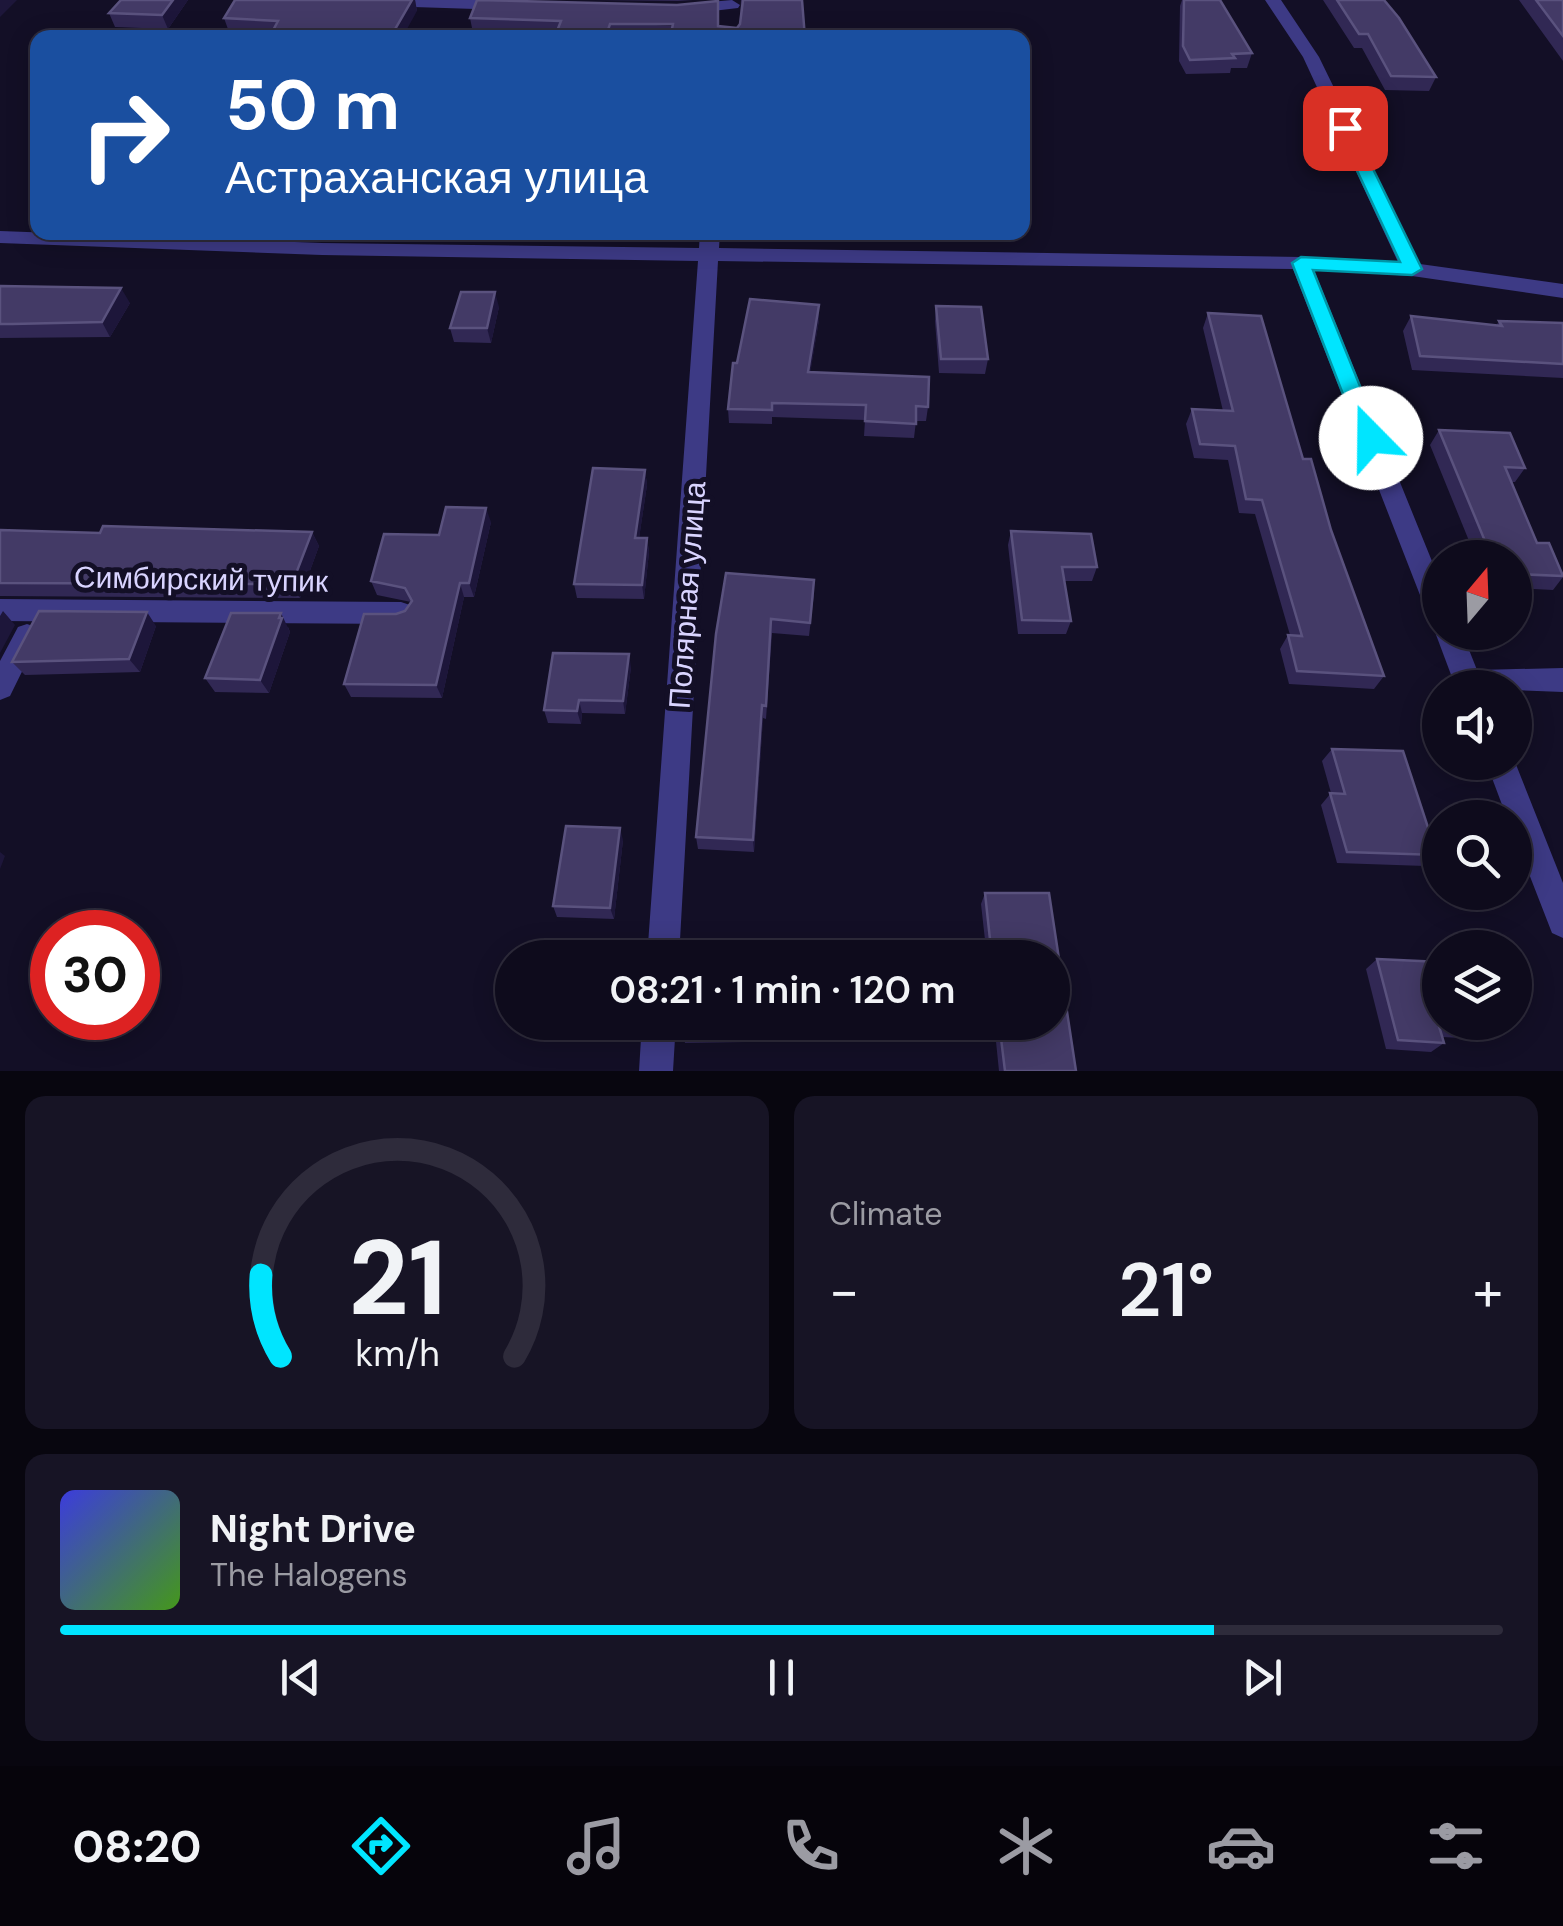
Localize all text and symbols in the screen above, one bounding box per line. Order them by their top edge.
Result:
text: 50 m [225,60,400,151]
icon: right [60,70,190,200]
pin [1303,86,1388,171]
icon: arrive [1318,101,1373,156]
text: Астраханская улица [225,148,648,207]
position arrow [1319,386,1423,490]
street label: Полярная улица [660,480,714,710]
north arrow [1422,540,1532,650]
map controls [1422,540,1532,1040]
street label: Симбирский тупик [74,557,329,601]
button: sound [1422,670,1532,780]
button: search [1422,800,1532,910]
speed limit sign: 30 [30,910,160,1040]
button: layers [1422,930,1532,1040]
text: 08:21 · 1 min · 120 m [609,965,956,1015]
text: Climate [829,1193,943,1235]
text: 21 [348,1211,446,1346]
text: 21° [1118,1242,1214,1339]
text: − [829,1255,859,1327]
text: + [1473,1255,1503,1327]
text: km/h [355,1331,439,1377]
text: Night Drive [210,1504,416,1554]
text: The Halogens [210,1554,408,1596]
icon: previous [273,1650,328,1705]
icon: pause [754,1650,809,1705]
icon: next [1235,1650,1290,1705]
icon: directions [346,1811,416,1881]
icon: music [561,1811,631,1881]
icon: phone [776,1811,846,1881]
icon: climate [991,1811,1061,1881]
icon: car [1206,1811,1276,1881]
icon: filters [1421,1811,1491,1881]
text: 08:20 [72,1817,201,1876]

